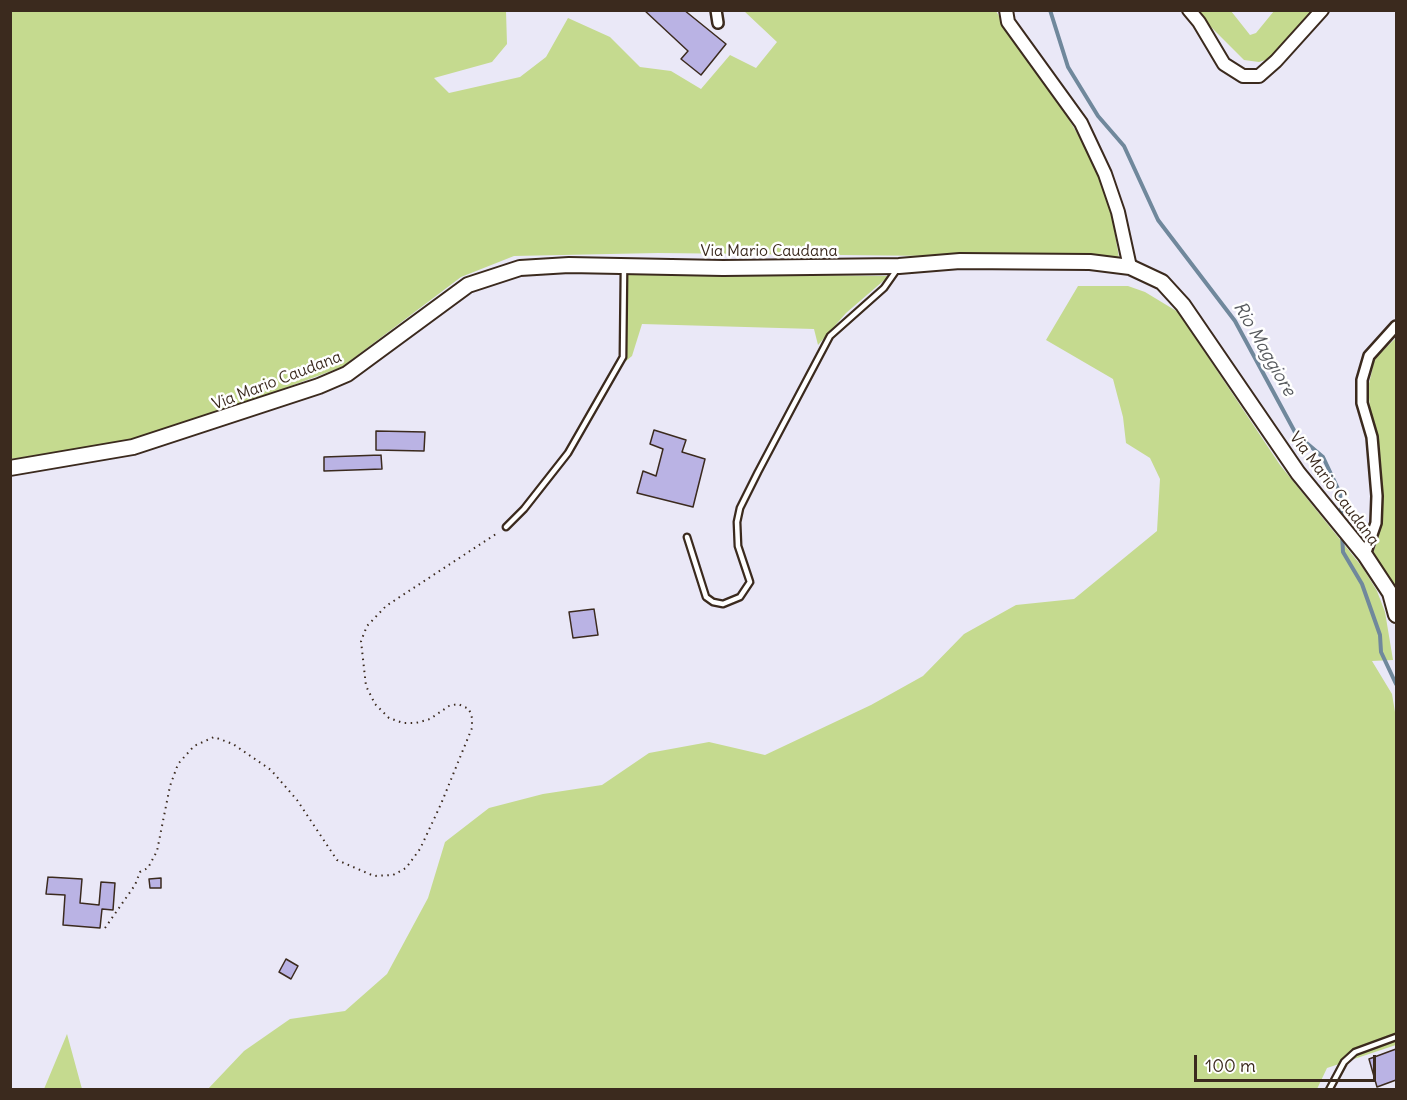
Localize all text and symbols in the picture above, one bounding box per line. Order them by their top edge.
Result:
street label: Via Mario Caudana [700,241,838,261]
water label: Rio Maggiore [1228,298,1300,400]
street label: Via Mario Caudana [210,347,344,415]
street label: Via Mario Caudana [1285,428,1383,550]
scale bar [1197,1043,1378,1081]
text: 100 m [1205,1054,1256,1077]

